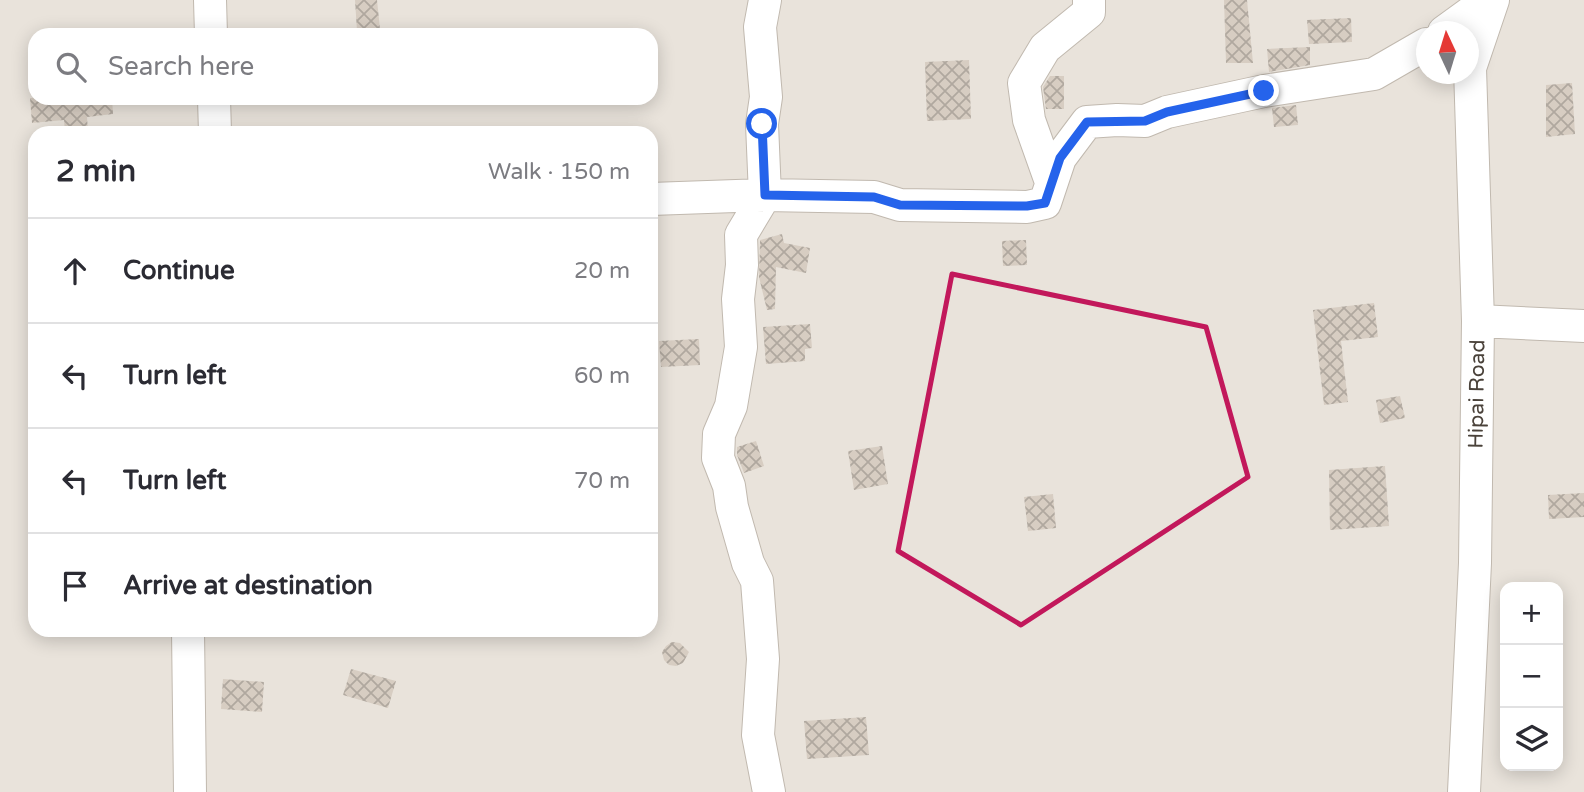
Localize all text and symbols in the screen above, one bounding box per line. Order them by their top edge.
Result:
north arrow [1416,21,1479,84]
search box [28,28,658,105]
icon: search [52,48,90,86]
text: Search here [108,51,254,82]
route end [1248,75,1279,106]
route start [746,108,777,139]
text: 2 min [56,153,136,190]
text: Walk · 150 m [488,158,630,186]
icon: ahead [56,252,94,290]
text: Continue [123,255,235,286]
text: 20 m [574,257,630,285]
street label: Hipai Road [1464,339,1490,449]
icon: left [56,357,94,395]
text: Turn left [123,360,226,391]
text: 60 m [574,362,630,390]
icon: left [56,462,94,500]
text: Turn left [123,465,226,496]
text: 70 m [574,467,630,495]
icon: arrive [56,567,94,605]
text: Arrive at destination [123,570,373,601]
map controls [1500,582,1563,771]
button: + [1500,582,1563,645]
button: − [1500,645,1563,708]
button: layers [1500,708,1563,771]

